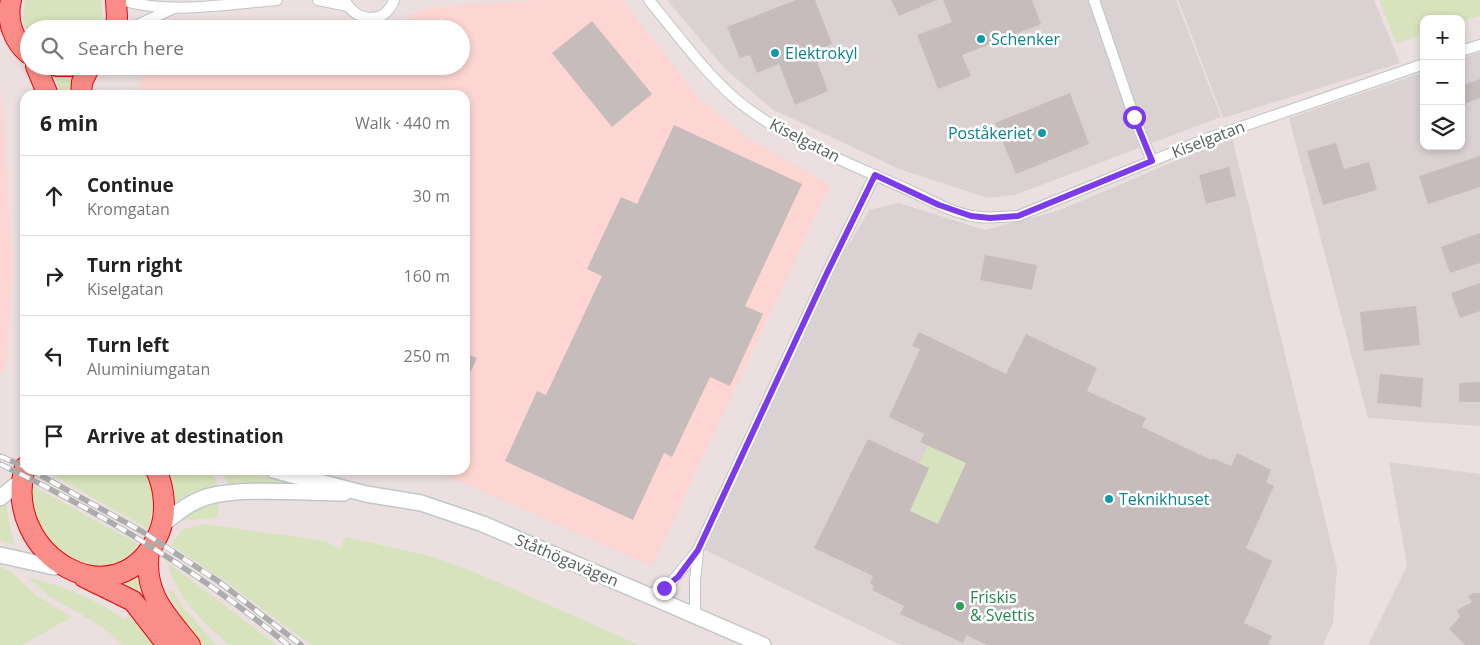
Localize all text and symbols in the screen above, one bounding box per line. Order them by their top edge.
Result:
map controls [1420,15,1465,150]
button: + [1420,15,1465,60]
search box [20,20,470,75]
place label: Schenker [991,28,1060,50]
marker: Schenker [975,33,987,45]
icon: search [38,34,66,62]
text: Search here [78,35,184,61]
place label: Elektrokyl [785,42,858,64]
marker: Elektrokyl [769,47,781,59]
button: − [1420,60,1465,105]
button: layers [1420,105,1465,150]
route start [1123,106,1146,129]
text: 6 min [40,109,98,137]
text: Walk · 440 m [355,112,450,134]
street label: Kiselgatan [766,113,844,167]
street label: Kiselgatan [1168,115,1248,163]
place label: Poståkeriet [948,122,1032,144]
marker: Poståkeriet [1036,127,1048,139]
text: Continue [87,172,174,198]
icon: ahead [40,182,68,210]
text: 30 m [413,185,450,207]
text: Kromgatan [87,198,170,220]
text: Turn right [87,252,182,278]
icon: right [40,262,68,290]
text: 160 m [404,265,450,287]
text: Kiselgatan [87,278,163,300]
text: Turn left [87,332,169,358]
icon: left [40,342,68,370]
text: 250 m [404,345,450,367]
text: Aluminiumgatan [87,358,210,380]
icon: arrive [40,422,68,450]
text: Arrive at destination [87,423,284,449]
place label: Teknikhuset [1119,488,1210,510]
marker: Teknikhuset [1103,493,1115,505]
street label: Ståthögavägen [512,528,622,592]
route end [653,577,676,600]
place label: Friskis & Svettis [970,586,1035,626]
marker: Friskis & Svettis [954,600,966,612]

